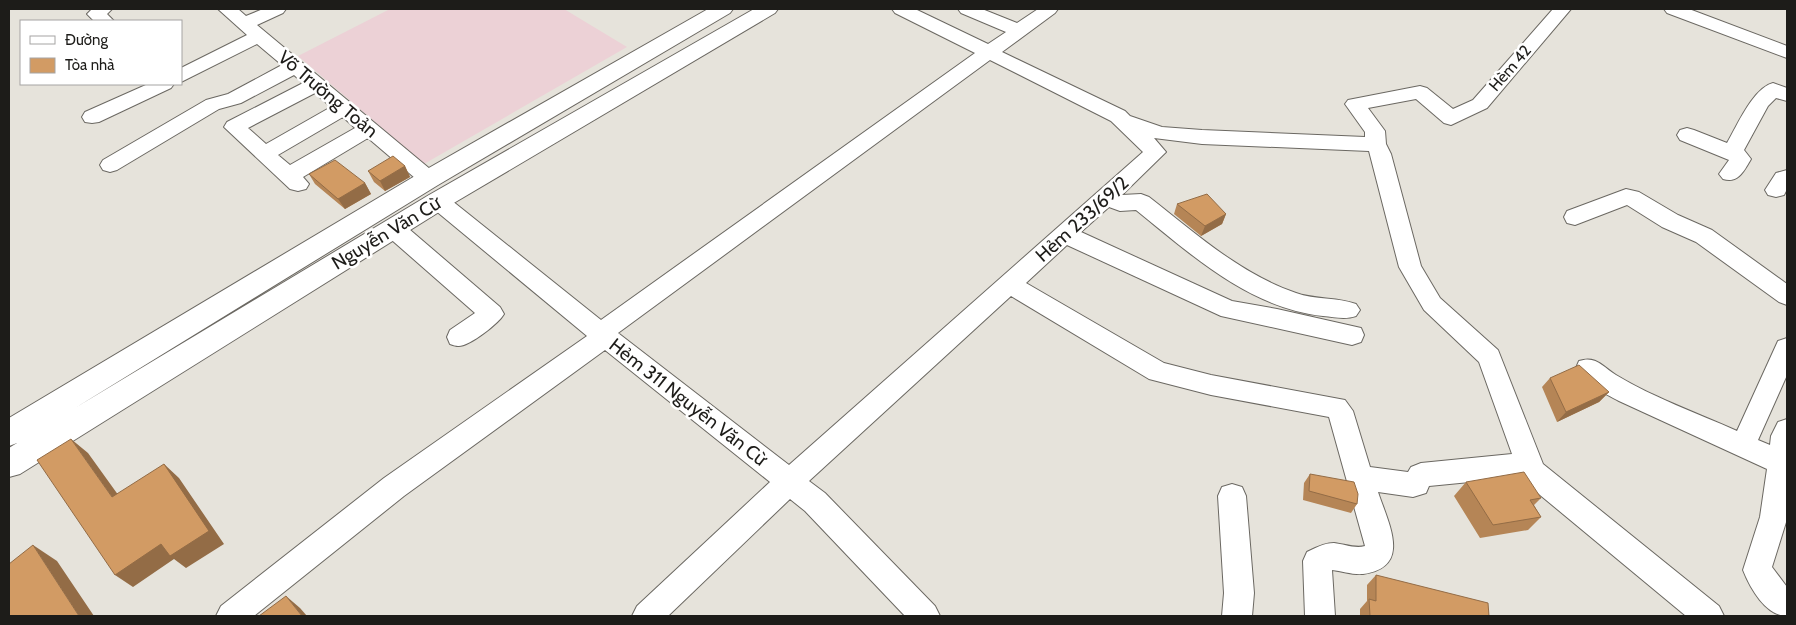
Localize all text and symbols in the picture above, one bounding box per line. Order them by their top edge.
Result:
legend [20,20,182,85]
text: Đường [65,31,108,49]
street label: Hèm 42 [1485,41,1535,95]
street label: Võ Trường Toản [273,46,383,142]
text: Tòa nhà [65,56,115,74]
street label: Hẻm 233/69/2 [1031,171,1133,267]
street label: Nguyễn Văn Cừ [327,190,446,274]
street label: Hẻm 311 Nguyễn Văn Cừ [605,333,773,472]

